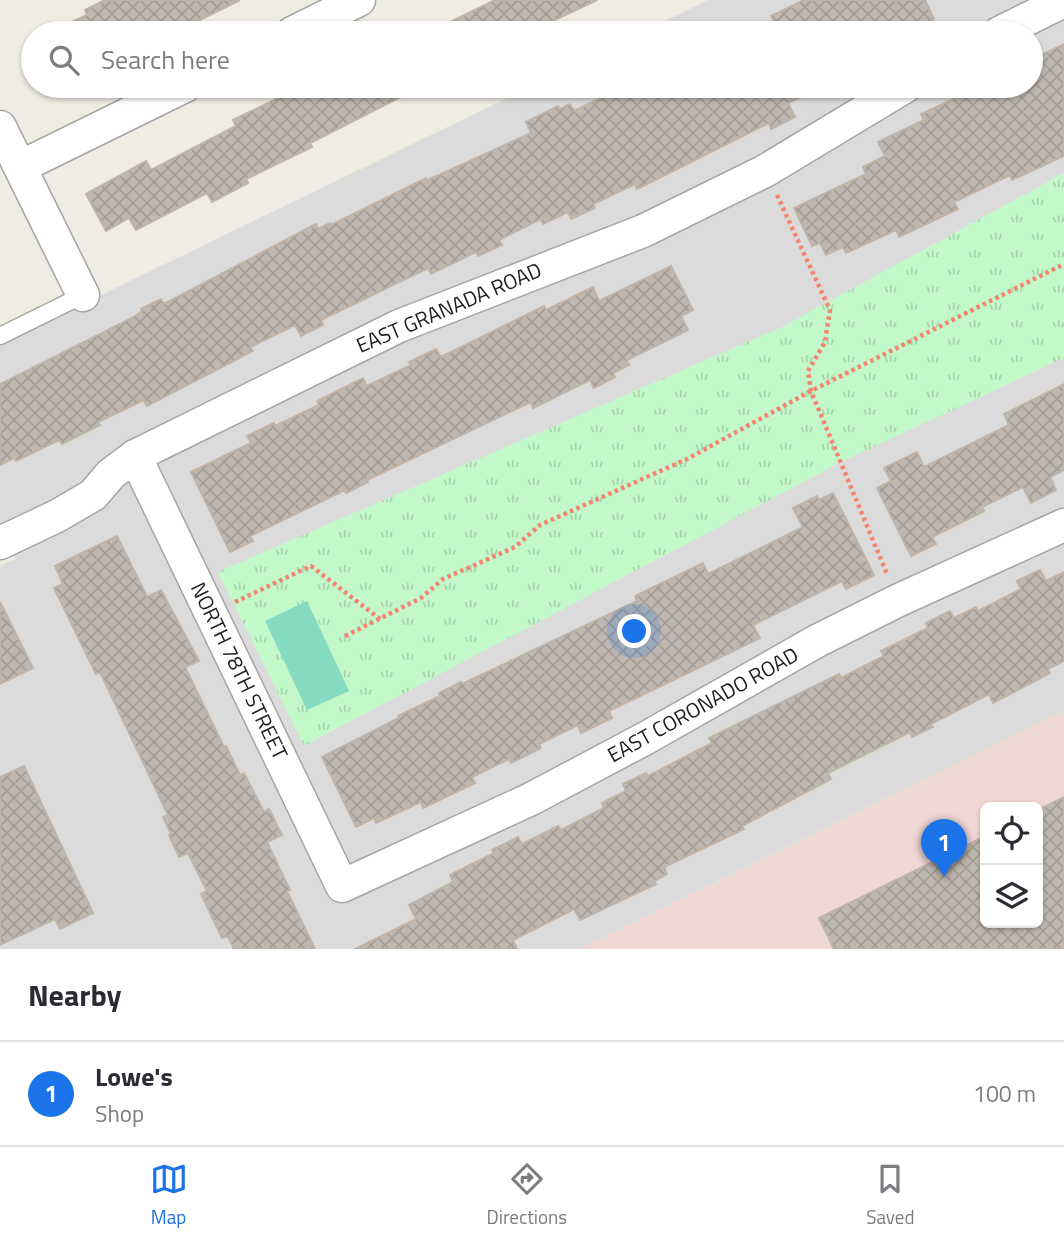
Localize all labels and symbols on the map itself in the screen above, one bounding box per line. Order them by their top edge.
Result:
street label: EAST GRANADA ROAD [351,253,546,361]
street label: NORTH 78TH STREET [183,577,297,765]
your location [617,614,651,648]
street label: EAST CORONADO ROAD [601,638,804,770]
pin: 1 [921,819,967,877]

